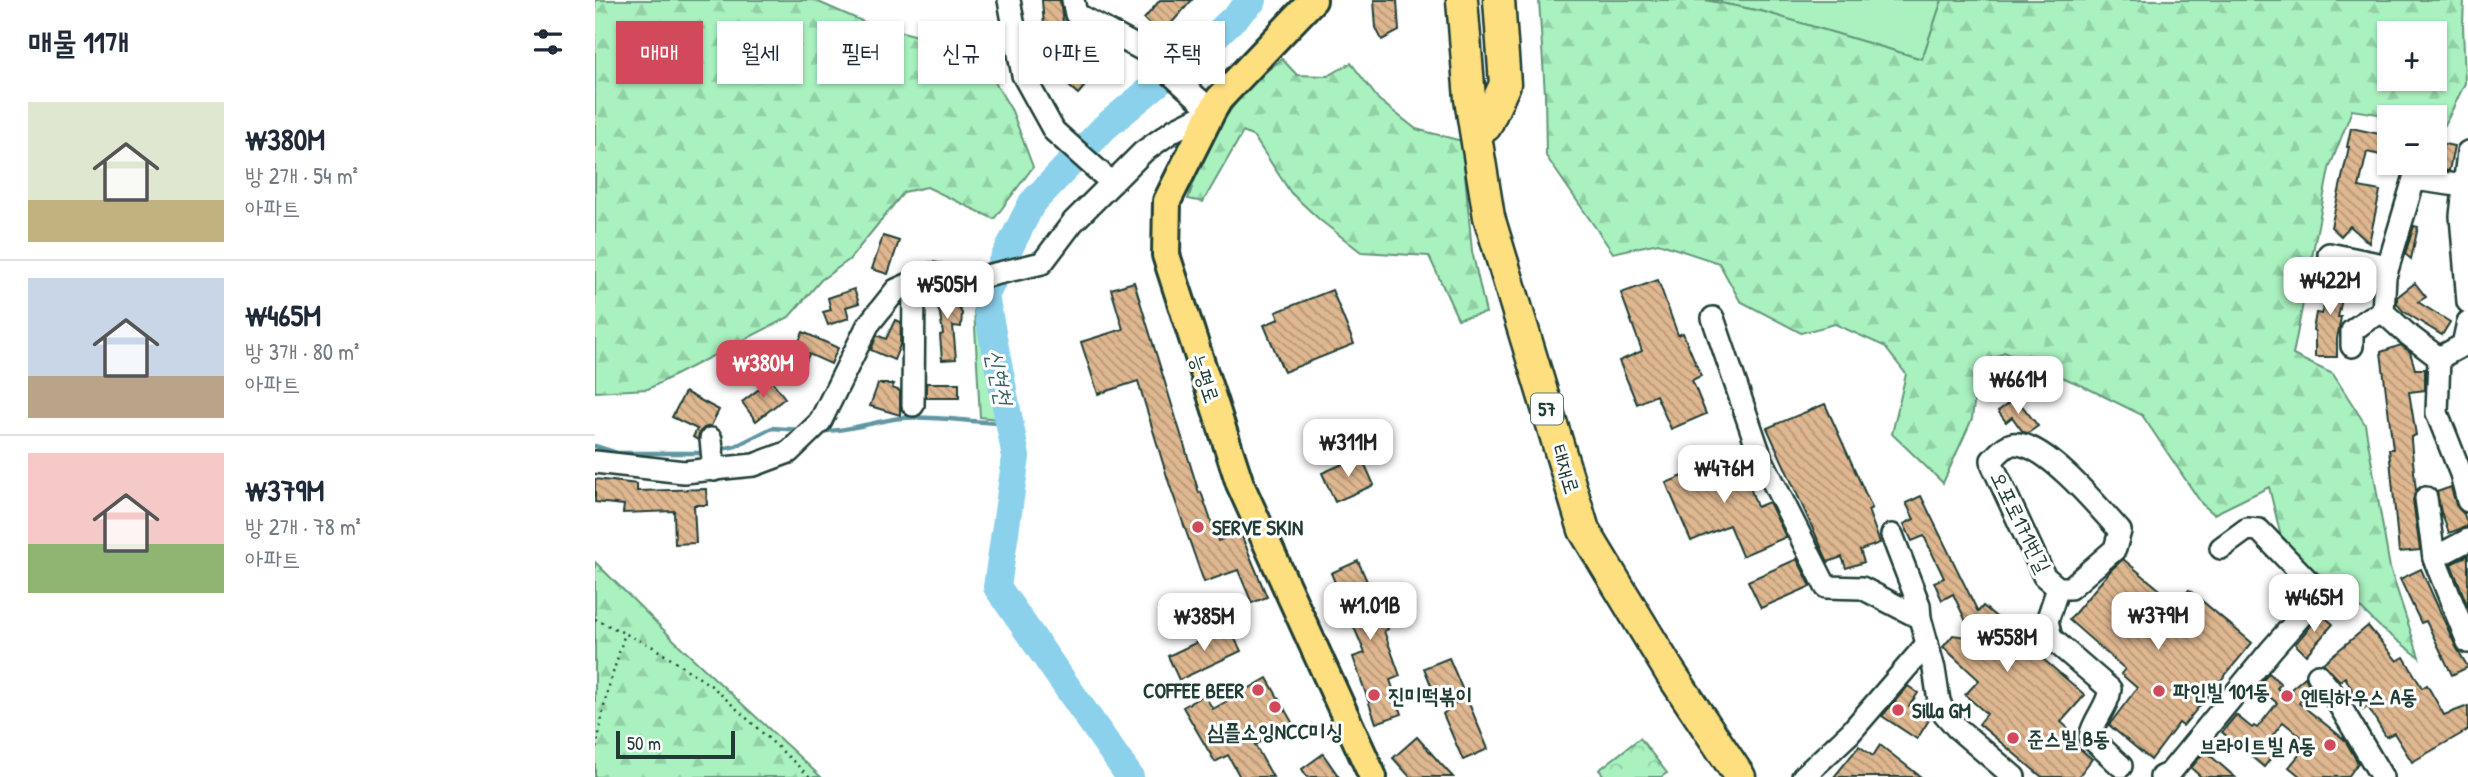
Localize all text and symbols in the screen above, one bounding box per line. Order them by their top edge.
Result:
chip: 매매 [616,21,703,84]
chip: 월세 [717,21,803,84]
chip: 필터 [817,21,904,84]
chip: 신규 [918,21,1005,84]
chip: 아파트 [1019,21,1124,84]
chip: 주택 [1138,21,1225,84]
map controls [2377,21,2447,175]
button: + [2377,21,2447,91]
text: 매물 11개 [28,22,129,62]
icon: filters [529,23,567,61]
button: − [2377,105,2447,175]
text: ₩380M [245,119,325,159]
icon: home [84,130,168,214]
text: 방 2개 · 54 m² [245,160,358,191]
text: 아파트 [245,192,301,223]
pin: ₩422M [2281,258,2379,317]
pin: ₩505M [898,262,996,321]
text: ₩422M [2300,264,2360,295]
text: ₩505M [917,268,977,299]
text: ₩465M [245,295,321,335]
icon: home [84,306,168,390]
text: 방 3개 · 80 m² [245,336,359,367]
pin: ₩380M [714,340,812,400]
text: ₩380M [732,347,794,378]
water label: 신현천 [979,347,1021,410]
street label: 능평로 [1183,349,1227,407]
pin: ₩661M [1969,356,2067,416]
text: ₩661M [1989,363,2047,394]
text: 아파트 [245,368,301,399]
road number: 57 [1531,394,1563,424]
pin: ₩311M [1299,420,1397,479]
text: ₩311M [1319,426,1377,457]
street label: 태재로 [1545,441,1587,497]
pin: ₩476M [1675,446,1773,505]
text: ₩476M [1694,452,1754,483]
street label: 오포로171번길 [1984,466,2058,578]
text: ₩379M [245,470,324,510]
icon: home [84,481,168,565]
text: 방 2개 · 78 m² [245,511,361,542]
place label: SERVE SKIN [1212,513,1303,542]
marker: SERVE SKIN [1190,519,1206,535]
text: 아파트 [245,543,301,574]
pin: ₩465M [2265,574,2363,634]
text: ₩465M [2285,581,2343,612]
pin: ₩1.01B [1313,582,1427,642]
text: ₩1.01B [1340,589,1400,620]
pin: ₩379M [2109,592,2207,652]
pin: ₩385M [1155,594,1253,653]
text: ₩379M [2128,599,2188,630]
text: ₩385M [1174,600,1234,631]
pin: ₩558M [1958,614,2056,674]
text: ₩558M [1977,621,2037,652]
place label: COFFEE BEER [1143,676,1244,705]
place label: 파인빌 101동 [2173,677,2270,706]
place label: 진미떡볶이 [1388,681,1473,710]
marker: COFFEE BEER [1250,682,1266,698]
place label: 엔틱하우스 A동 [2301,682,2417,711]
marker: 파인빌 101동 [2151,683,2167,699]
marker: 진미떡볶이 [1366,687,1382,703]
marker: 엔틱하우스 A동 [2279,688,2295,704]
place label: Silla GM [1912,696,1971,725]
marker: 심플소잉NCC미싱 [1267,699,1283,715]
marker: Silla GM [1890,702,1906,718]
place label: 심플소잉NCC미싱 [1207,717,1343,746]
place label: 준스빌 B동 [2027,724,2110,753]
scale bar [616,728,735,760]
text: 50 m [627,730,661,756]
marker: 준스빌 B동 [2005,730,2021,746]
place label: 브라이트빌 A동 [2200,731,2316,760]
marker: 브라이트빌 A동 [2322,737,2338,753]

